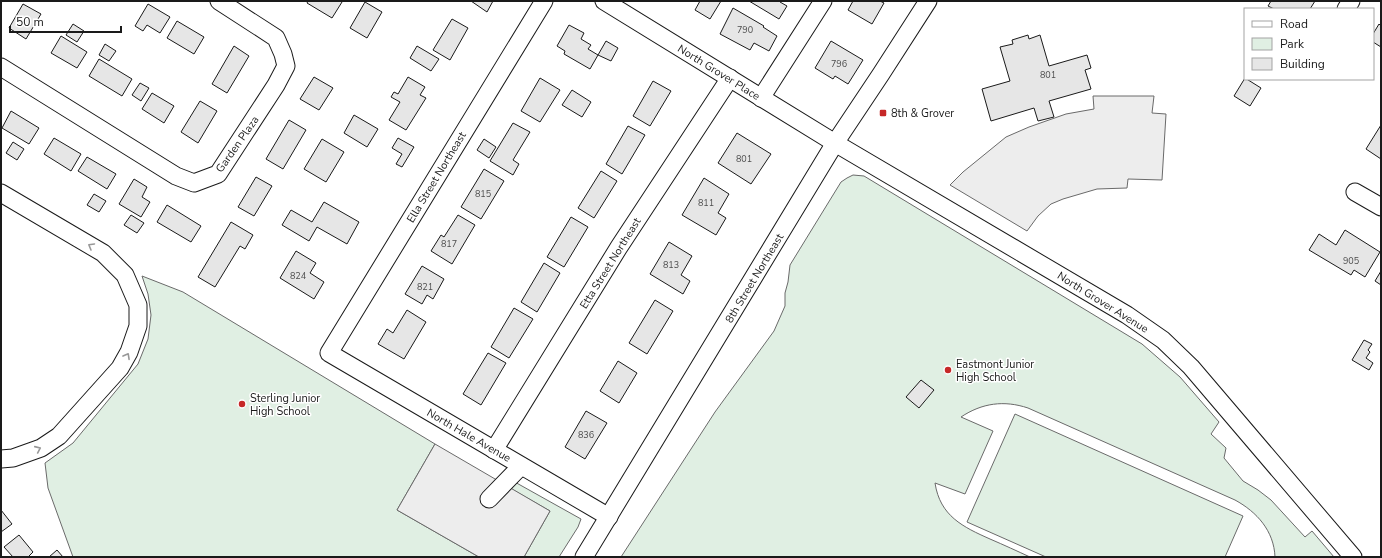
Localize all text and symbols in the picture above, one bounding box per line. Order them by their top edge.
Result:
scale bar [10,8,121,34]
legend [1244,8,1374,80]
text: 50 m [16,14,44,30]
text: Road [1280,16,1308,32]
house number: 790 [737,24,753,36]
text: Park [1280,36,1305,52]
street label: North Grover Place [675,41,763,104]
text: Building [1280,56,1325,72]
house number: 796 [831,58,847,70]
house number: 801 [1040,69,1056,81]
place label: 8th & Grover [891,106,954,121]
marker: 8th & Grover [878,108,888,118]
street label: Garden Plaza [212,113,263,176]
street label: Ella Street Northeast [403,129,470,226]
house number: 801 [736,153,752,165]
house number: 815 [475,188,491,200]
house number: 811 [698,197,714,209]
street label: Etta Street Northeast [576,215,645,312]
street label: 8th Street Northeast [722,231,787,326]
house number: 817 [441,238,457,250]
one-way arrow [88,243,95,250]
house number: 905 [1343,255,1359,267]
house number: 813 [663,259,679,271]
street label: North Grover Avenue [1054,268,1151,337]
house number: 824 [290,270,307,282]
house number: 821 [417,281,433,293]
one-way arrow [122,352,129,360]
place label: Eastmont Junior High School [956,357,1034,385]
marker: Eastmont Junior High School [943,365,953,375]
place label: Sterling Junior High School [250,391,320,419]
marker: Sterling Junior High School [237,399,247,409]
street label: North Hale Avenue [424,405,514,466]
house number: 836 [578,429,594,441]
one-way arrow [35,445,42,453]

